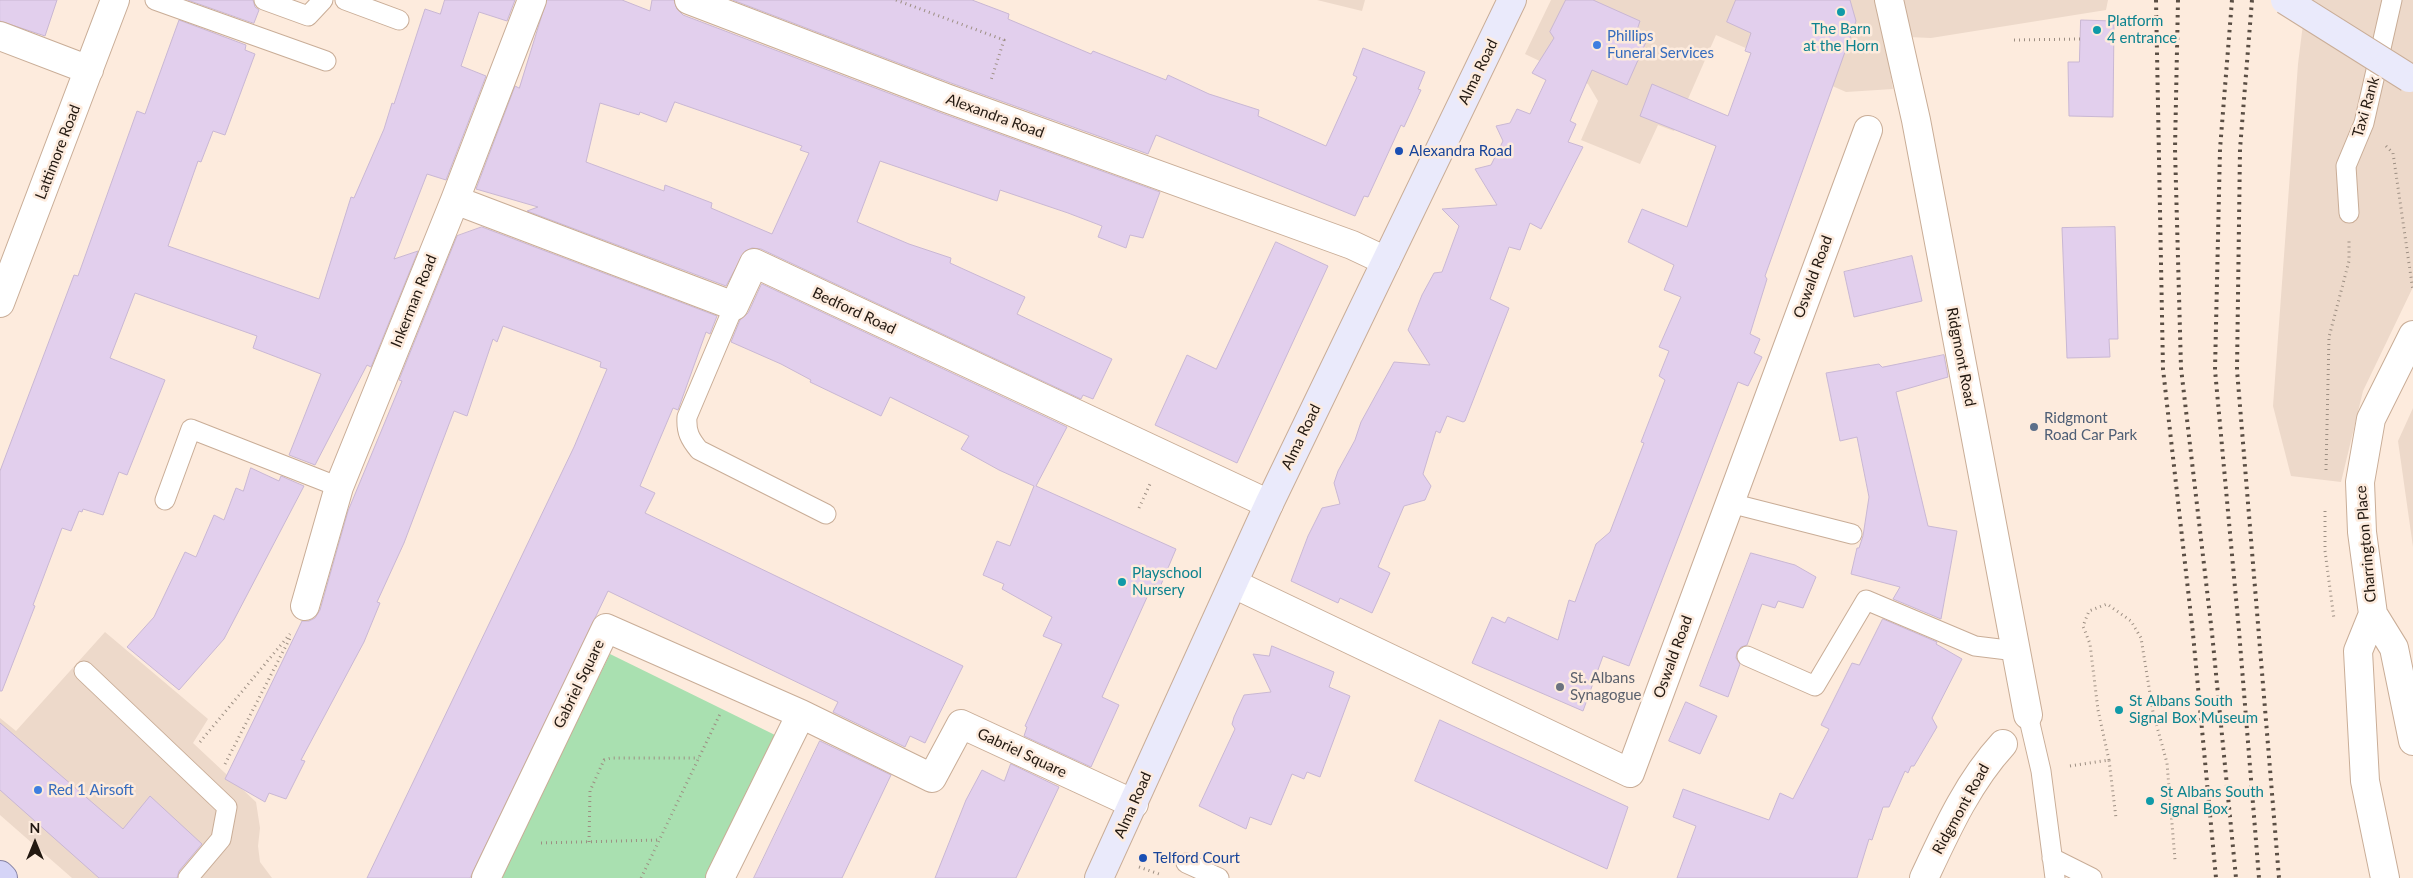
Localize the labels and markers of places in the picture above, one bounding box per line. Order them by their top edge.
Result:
marker: The Barn at the Horn [1835,6,1847,18]
place label: Platform 4 entrance [2107,12,2177,47]
place label: The Barn at the Horn [1803,20,1879,55]
marker: Platform 4 entrance [2091,24,2103,36]
place label: Phillips Funeral Services [1607,27,1714,62]
marker: Phillips Funeral Services [1591,39,1603,51]
place label: Alexandra Road [1409,142,1512,160]
marker: Alexandra Road [1393,145,1405,157]
place label: Ridgmont Road Car Park [2044,409,2137,444]
marker: Ridgmont Road Car Park [2028,421,2040,433]
place label: Playschool Nursery [1132,564,1202,599]
marker: Playschool Nursery [1116,576,1128,588]
place label: St. Albans Synagogue [1570,669,1642,704]
marker: St. Albans Synagogue [1554,681,1566,693]
place label: St Albans South Signal Box Museum [2129,692,2258,727]
marker: St Albans South Signal Box Museum [2113,704,2125,716]
place label: Red 1 Airsoft [48,781,134,799]
place label: St Albans South Signal Box [2160,783,2264,818]
marker: Red 1 Airsoft [32,784,44,796]
marker: St Albans South Signal Box [2144,795,2156,807]
place label: Telford Court [1153,849,1240,867]
marker: Telford Court [1137,852,1149,864]

